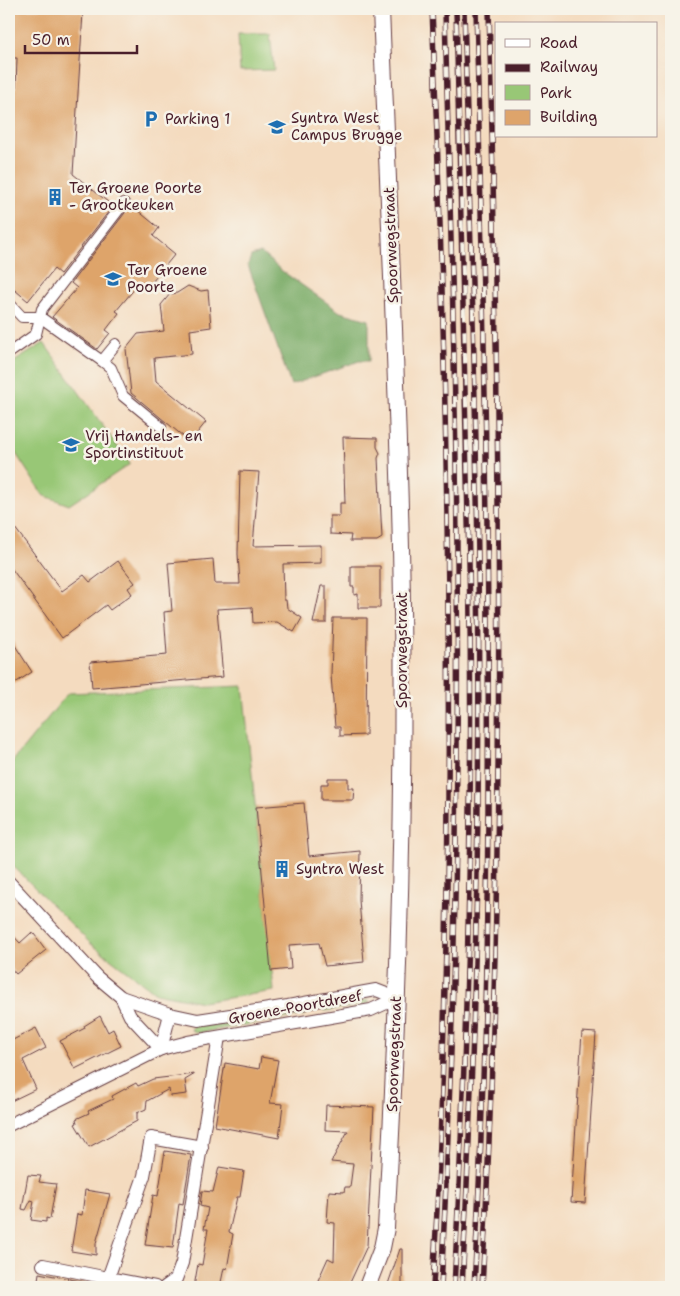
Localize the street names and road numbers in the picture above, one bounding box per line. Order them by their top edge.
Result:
street label: Spoorwegstraat [379,187,403,303]
street label: Spoorwegstraat [392,592,412,708]
street label: Groene-Poortdreef [227,985,364,1029]
street label: Spoorwegstraat [382,996,406,1112]

